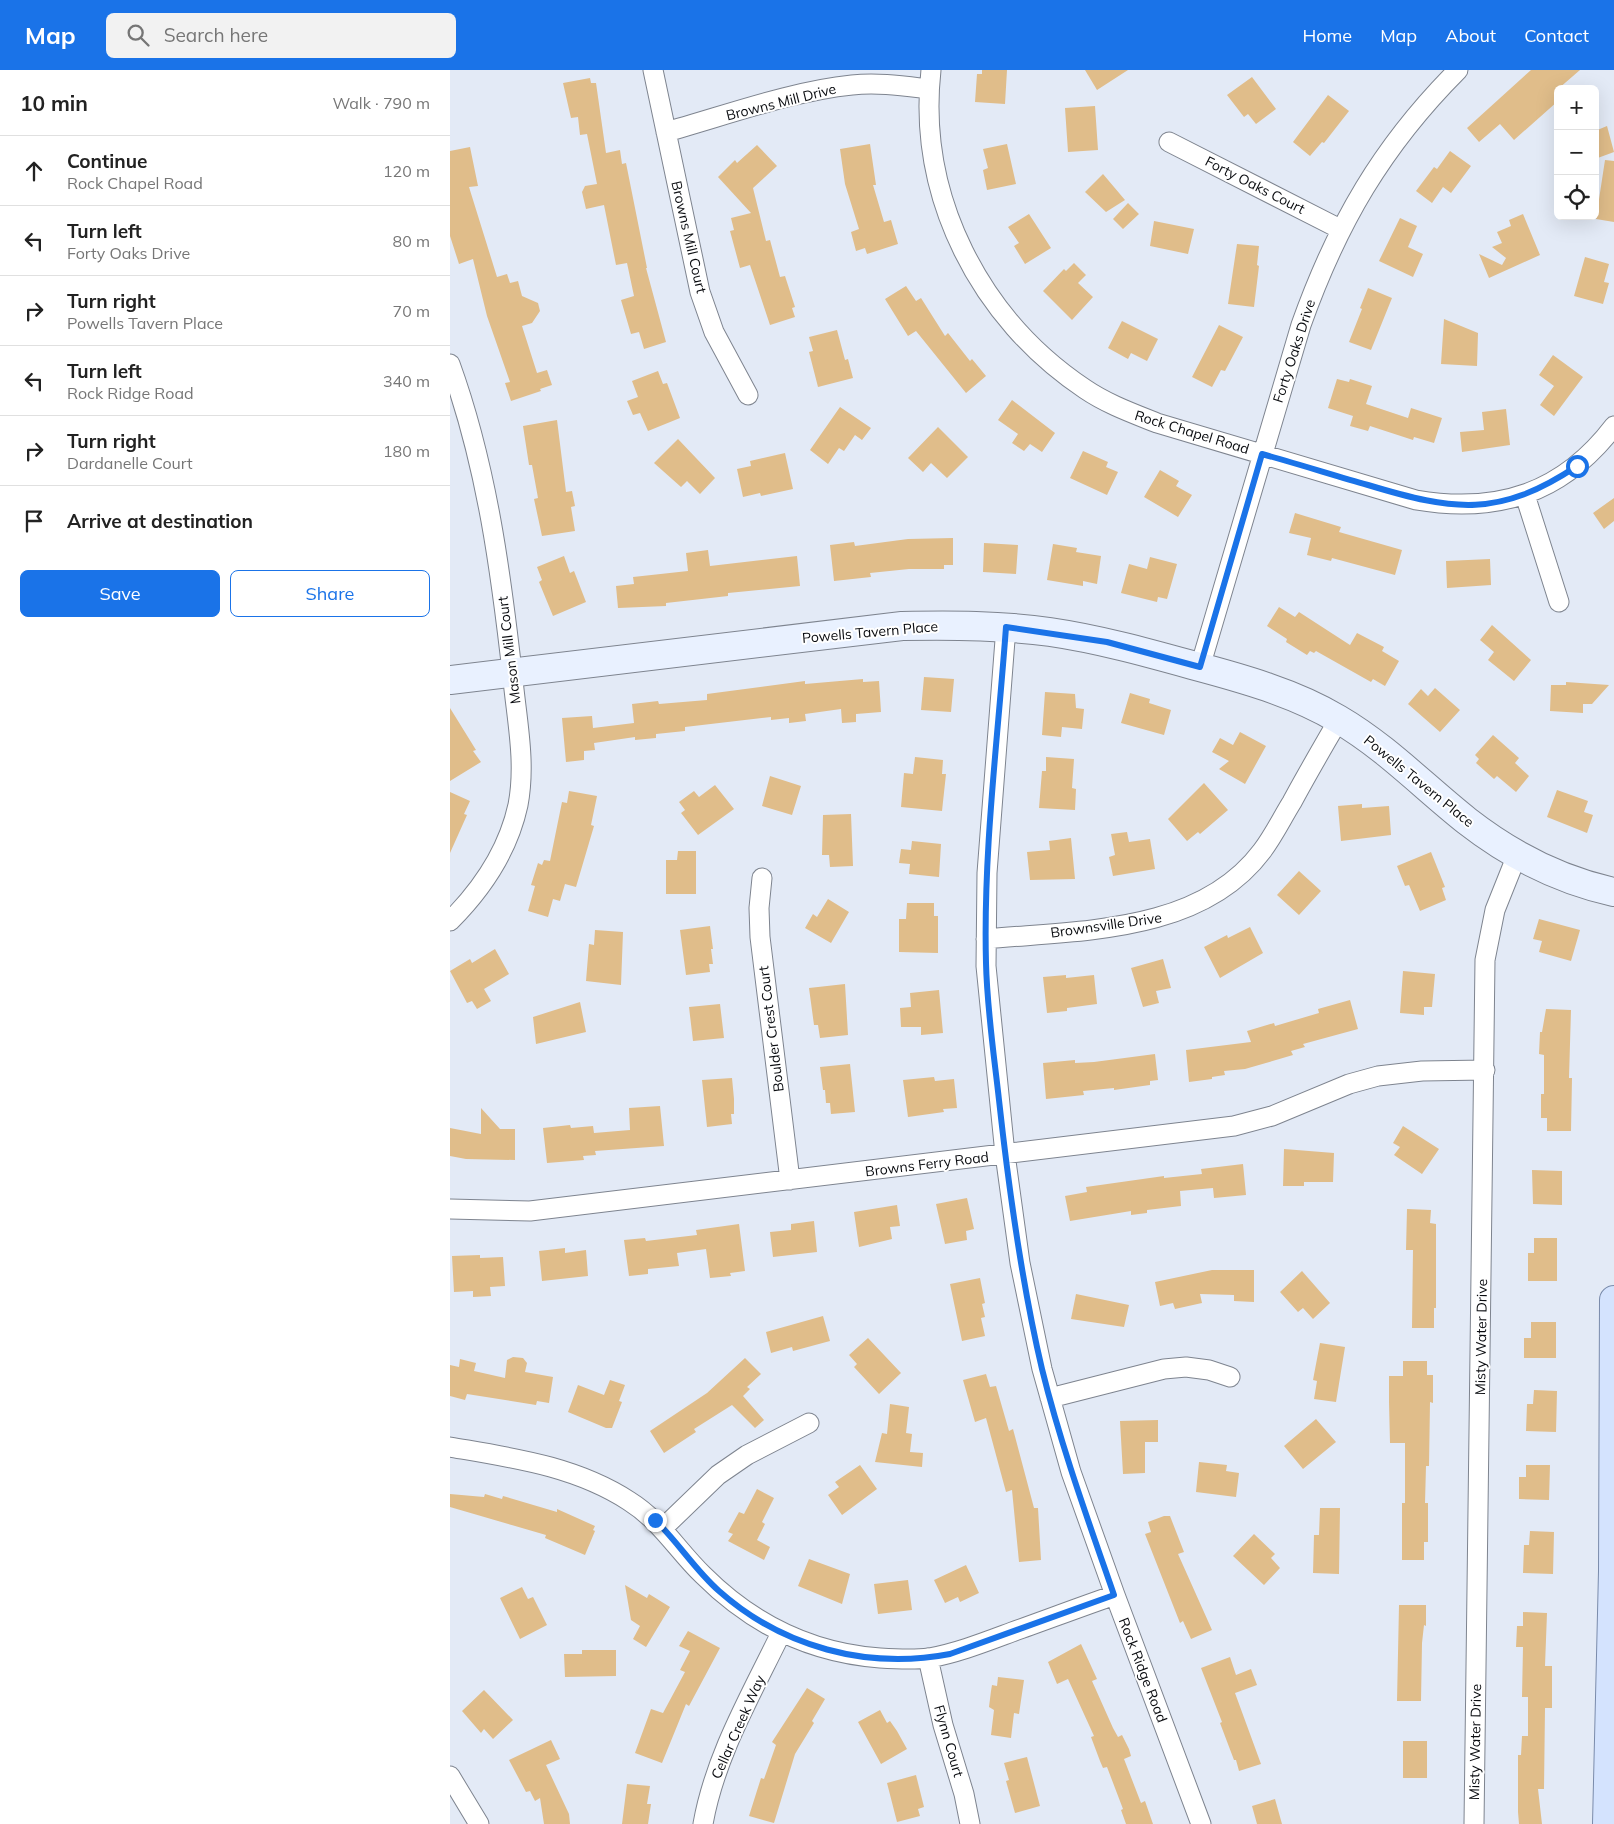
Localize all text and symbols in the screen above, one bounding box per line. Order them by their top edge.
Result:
search box [106,13,456,58]
text: Map [25,20,76,50]
icon: search [124,21,152,49]
text: Search here [164,23,268,47]
text: Home [1302,24,1352,47]
text: Map [1380,24,1417,47]
text: About [1445,24,1496,47]
text: Contact [1524,24,1589,47]
street label: Browns Mill Drive [724,80,838,124]
map controls [1554,85,1599,220]
button: + [1554,85,1599,130]
text: 10 min [20,90,88,116]
text: Walk · 790 m [332,93,430,113]
button: − [1554,130,1599,175]
text: Continue [67,149,147,173]
street label: Forty Oaks Court [1202,152,1308,218]
icon: ahead [20,157,48,185]
text: 120 m [383,161,430,181]
text: Rock Chapel Road [67,173,203,193]
button: locate [1554,175,1599,220]
street label: Browns Mill Court [667,179,711,295]
text: Turn left [67,219,142,243]
icon: left [20,227,48,255]
text: 80 m [393,231,430,251]
text: Forty Oaks Drive [67,243,190,263]
text: Turn right [67,289,156,313]
icon: right [20,297,48,325]
street label: Forty Oaks Drive [1269,297,1319,405]
text: 70 m [393,301,430,321]
text: Powells Tavern Place [67,313,223,333]
text: Turn left [67,359,142,383]
icon: left [20,367,48,395]
text: 340 m [383,371,430,391]
text: Rock Ridge Road [67,383,194,403]
street label: Rock Chapel Road [1133,406,1251,458]
text: Turn right [67,429,156,453]
icon: right [20,437,48,465]
text: 180 m [383,441,430,461]
text: Dardanelle Court [67,453,193,473]
route start [1566,455,1589,478]
icon: arrive [20,507,48,535]
text: Arrive at destination [67,509,253,533]
button: Save [20,570,220,617]
button: Share [230,570,430,617]
street label: Mason Mill Court [493,595,525,705]
street label: Powells Tavern Place [801,617,939,647]
street label: Powells Tavern Place [1360,731,1478,831]
street label: Brownsville Drive [1049,908,1163,942]
street label: Boulder Crest Court [754,965,788,1093]
street label: Browns Ferry Road [864,1147,990,1181]
street label: Misty Water Drive [1471,1279,1491,1395]
route end [644,1509,667,1532]
street label: Rock Ridge Road [1115,1615,1171,1725]
street label: Cellar Creek Way [707,1672,769,1782]
street label: Misty Water Drive [1465,1684,1485,1800]
street label: Flynn Court [930,1703,968,1779]

